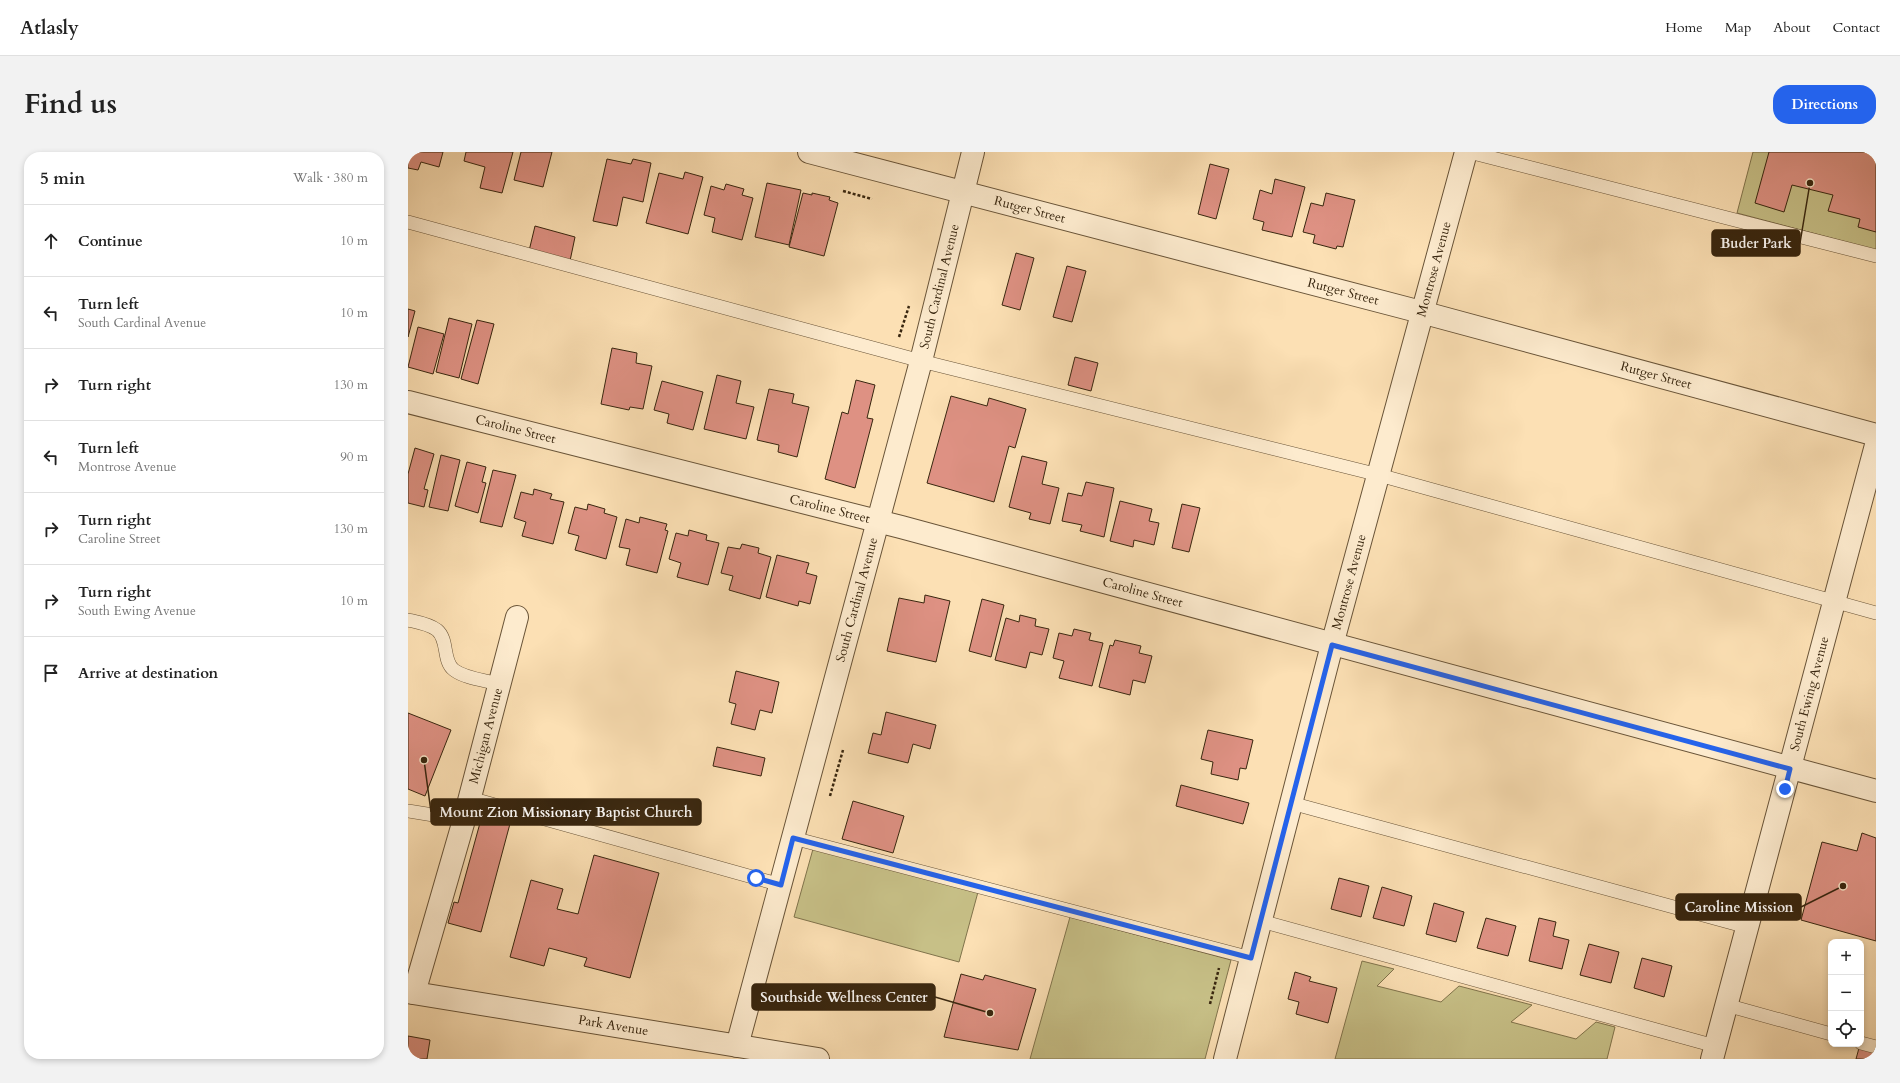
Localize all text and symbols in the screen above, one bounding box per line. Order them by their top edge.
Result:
text: Atlasly [20,15,79,41]
text: Home [1665,18,1703,37]
text: Map [1725,18,1751,37]
text: About [1773,18,1810,37]
text: Contact [1832,18,1880,37]
text: Find us [24,85,117,123]
button: Directions [1773,85,1876,124]
text: 5 min [40,167,85,190]
text: Walk · 380 m [293,169,368,187]
street label: Rutger Street [992,192,1067,228]
street label: Montrose Avenue [1413,219,1456,319]
street label: South Cardinal Avenue [915,222,964,351]
icon: ahead [40,230,62,252]
callout: Buder Park [1712,230,1800,256]
text: Continue [78,231,143,251]
text: 10 m [340,232,368,250]
text: Buder Park [1720,234,1792,253]
street label: Rutger Street [1305,274,1381,310]
text: Turn left [78,294,139,314]
icon: left [40,302,62,324]
text: 10 m [340,304,368,322]
text: South Cardinal Avenue [78,314,206,332]
street label: Rutger Street [1618,357,1694,394]
icon: right [40,374,62,396]
text: Turn right [78,375,151,395]
text: 130 m [334,376,368,394]
street label: Caroline Street [473,410,558,448]
text: Turn left [78,438,139,458]
icon: left [40,446,62,468]
text: 90 m [340,448,368,466]
text: Montrose Avenue [78,458,176,476]
street label: Caroline Street [787,490,872,528]
text: Turn right [78,510,151,530]
icon: right [40,518,62,540]
text: 130 m [334,520,368,538]
text: Caroline Street [78,530,160,548]
street label: Montrose Avenue [1328,532,1371,632]
street label: South Cardinal Avenue [832,535,882,664]
street label: Caroline Street [1101,573,1185,612]
text: Turn right [78,582,151,602]
icon: right [40,590,62,612]
text: 10 m [340,592,368,610]
text: South Ewing Avenue [78,602,196,620]
street label: South Ewing Avenue [1786,634,1833,753]
icon: arrive [40,662,62,684]
text: Arrive at destination [78,663,218,683]
street label: Michigan Avenue [465,686,507,786]
route end [1776,780,1794,798]
callout: Mount Zion Missionary Baptist Church [431,799,701,825]
text: Mount Zion Missionary Baptist Church [439,803,693,822]
route start [747,869,765,887]
callout: Caroline Mission [1676,894,1801,920]
text: Caroline Mission [1684,898,1794,917]
map controls [1828,939,1864,1047]
button: + [1828,939,1864,975]
button: − [1828,975,1864,1011]
callout: Southside Wellness Center [752,984,935,1010]
text: Southside Wellness Center [760,988,928,1007]
street label: Park Avenue [577,1011,650,1040]
button: locate [1828,1011,1864,1047]

